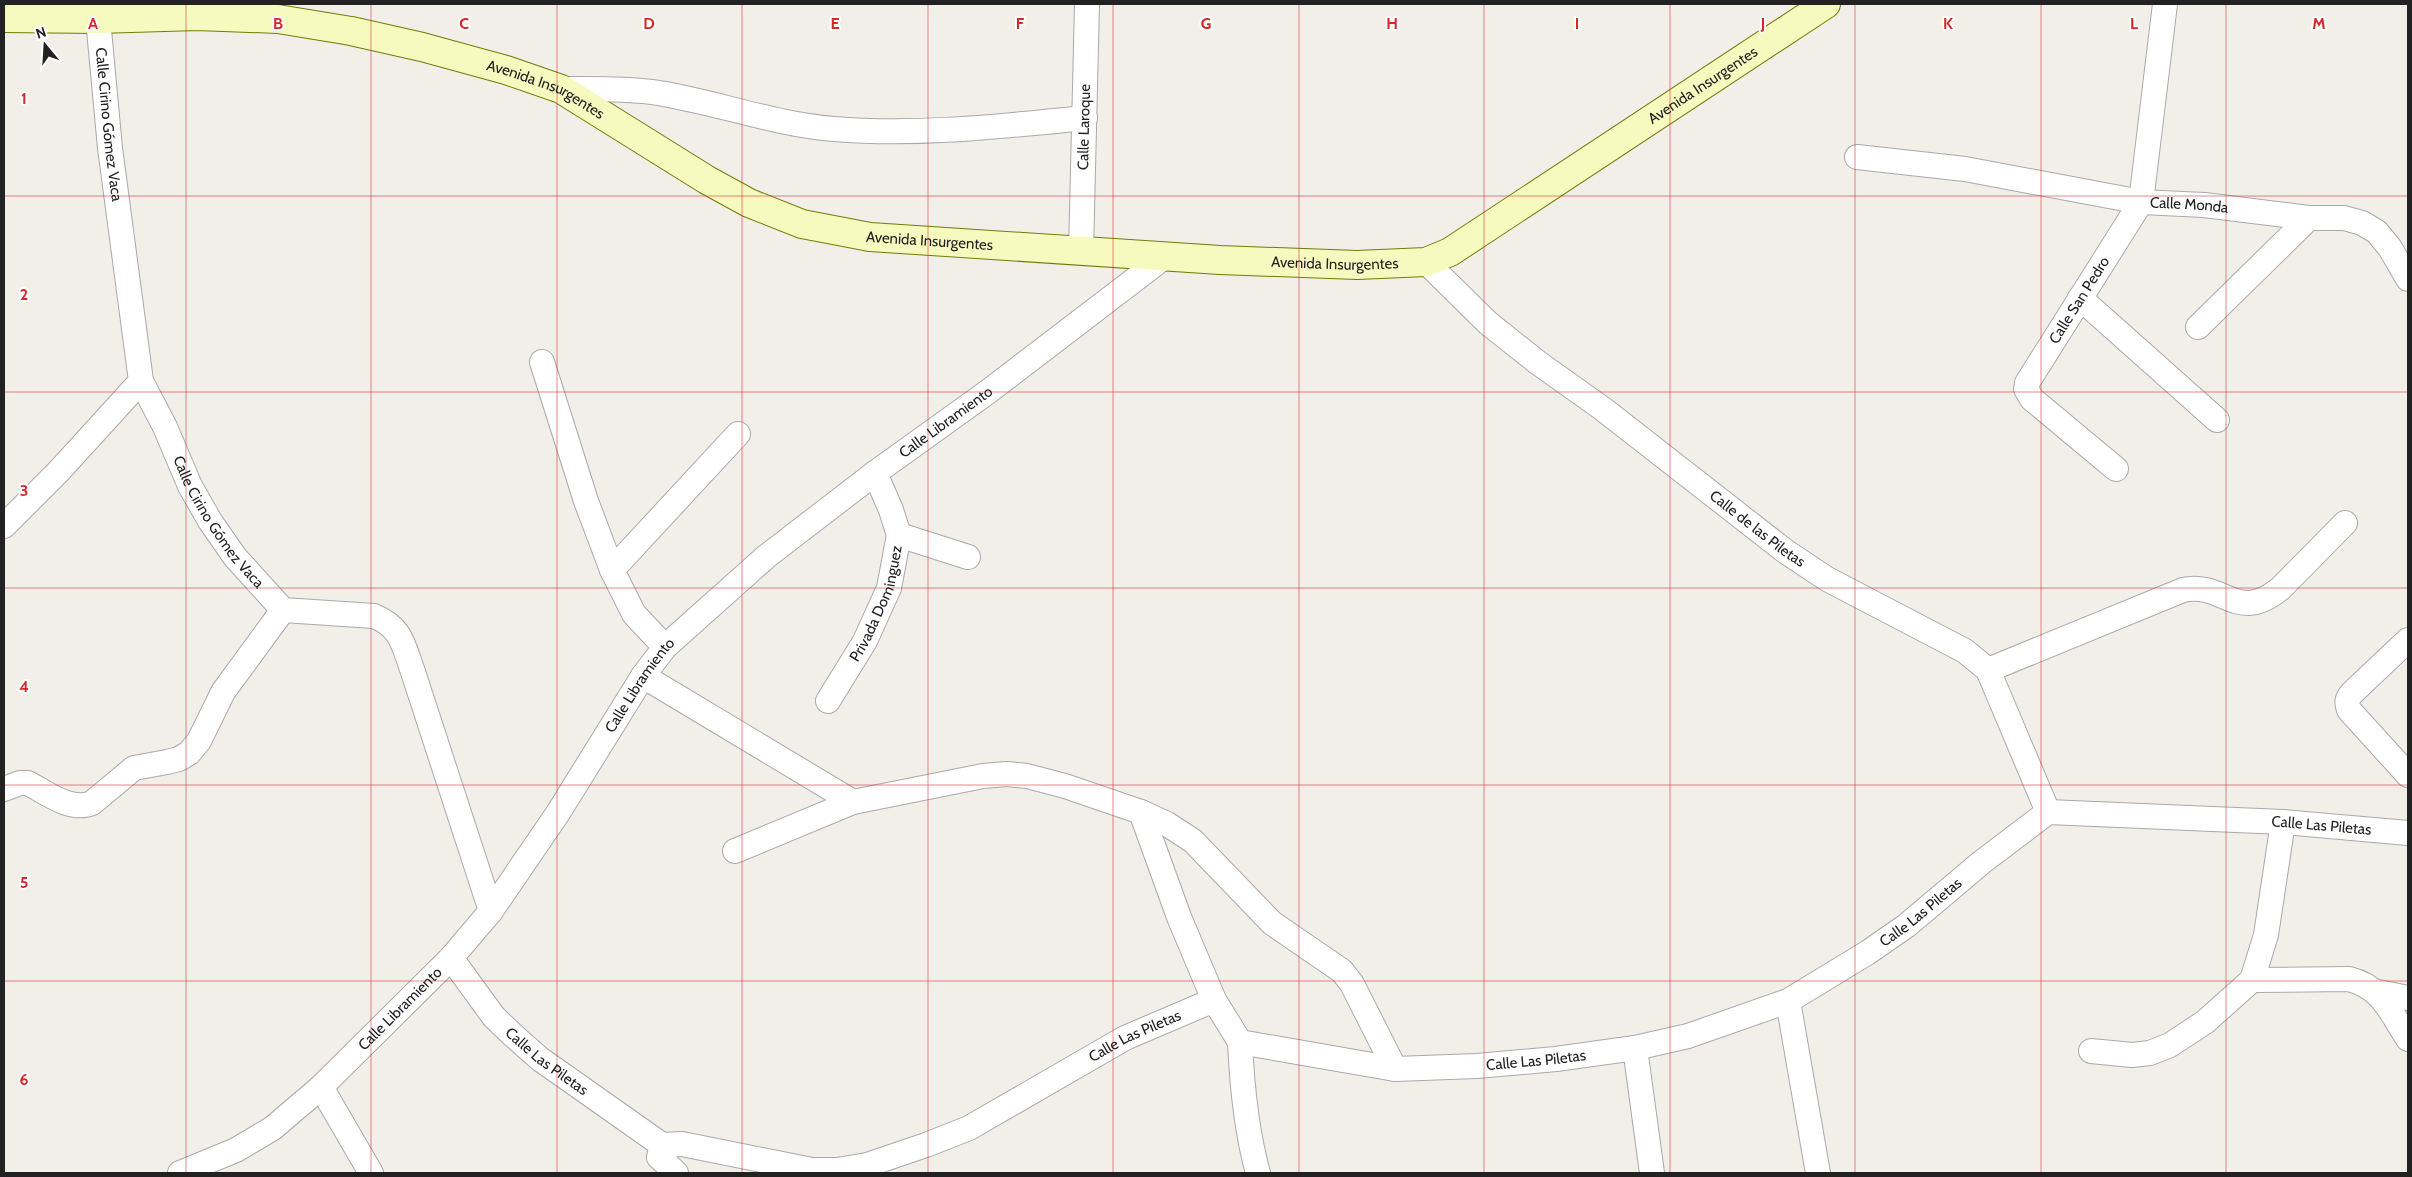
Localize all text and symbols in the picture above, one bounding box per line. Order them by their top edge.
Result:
text: A [88,14,98,33]
text: B [273,14,283,33]
text: C [459,14,469,33]
text: D [643,14,655,33]
text: E [830,14,840,33]
text: F [1016,14,1025,33]
text: G [1201,14,1211,33]
text: H [1386,14,1398,33]
text: I [1575,14,1579,33]
text: J [1760,14,1765,33]
text: K [1943,14,1953,33]
text: L [2130,14,2138,33]
text: M [2312,14,2326,33]
north arrow [20,20,70,70]
text: N [33,23,48,43]
street label: Avenida Insurgentes [1645,43,1761,128]
street label: Calle Cirino Gómez Vaca [92,47,126,203]
street label: Avenida Insurgentes [485,56,608,123]
street label: Calle Laroque [1074,84,1094,170]
text: 1 [21,89,27,108]
street label: Calle Monda [2149,193,2230,217]
street label: Avenida Insurgentes [865,228,994,254]
street label: Avenida Insurgentes [1271,253,1399,274]
street label: Calle San Pedro [2045,253,2113,347]
text: 2 [20,285,28,304]
street label: Calle Libramiento [895,382,996,462]
street label: Calle Cirino Gómez Vaca [169,453,268,592]
text: 3 [20,481,28,500]
street label: Calle de las Piletas [1706,487,1809,571]
street label: Privada Dominguez [846,544,906,665]
street label: Calle Libramiento [601,634,678,736]
text: 4 [19,677,29,696]
street label: Calle Las Piletas [2271,813,2372,839]
text: 5 [20,873,28,892]
street label: Calle Las Piletas [1876,874,1965,951]
street label: Calle Libramiento [354,963,446,1054]
street label: Calle Las Piletas [1086,1006,1184,1066]
street label: Calle Las Piletas [501,1024,592,1099]
street label: Calle Las Piletas [1485,1046,1587,1074]
text: 6 [20,1070,29,1089]

